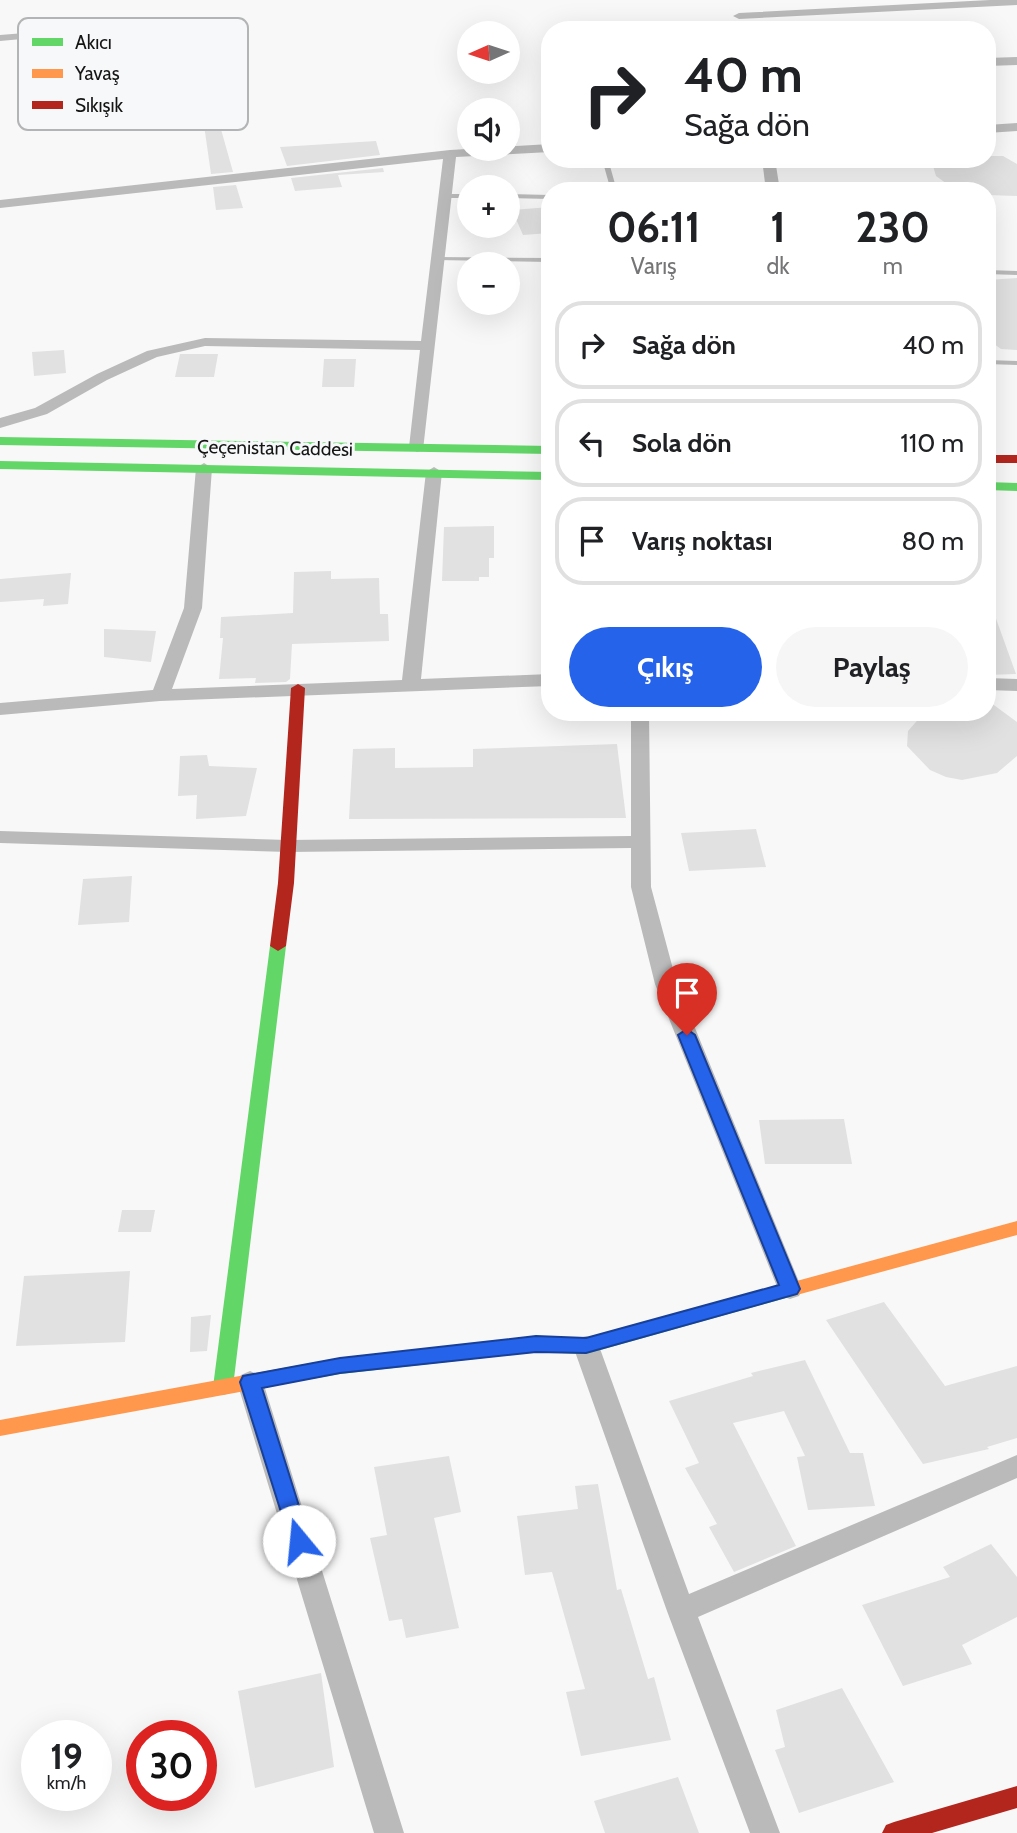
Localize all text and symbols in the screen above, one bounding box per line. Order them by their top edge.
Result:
legend [18,18,248,130]
north arrow [457,21,520,84]
map controls [457,21,520,315]
text: Akıcı [75,31,112,54]
text: 40 m [684,45,803,104]
icon: right [569,49,660,140]
text: Yavaş [74,62,120,85]
text: Sıkışık [75,94,123,117]
button: sound [457,98,520,161]
text: Sağa dön [684,105,810,144]
button: + [457,175,520,238]
text: 06:11 [607,201,701,253]
text: 1 [770,201,786,253]
text: 230 [856,201,930,253]
button: − [457,252,520,315]
text: Varış [631,252,677,280]
text: dk [766,252,790,280]
text: m [883,252,903,280]
icon: right [573,326,611,364]
text: Sağa dön [632,329,736,361]
text: 40 m [902,329,964,361]
icon: left [573,424,611,462]
text: Sola dön [632,427,732,459]
text: 110 m [900,427,964,459]
street label: Çeçenistan Caddesi [197,435,353,461]
icon: arrive [573,522,611,560]
text: Varış noktası [632,525,773,557]
text: 80 m [901,525,964,557]
button: Çıkış [569,627,762,707]
button: Paylaş [776,627,968,707]
pin [657,963,717,1035]
icon: arrive [668,974,706,1012]
position arrow [262,1504,336,1578]
speed limit sign: 30 [126,1720,217,1811]
text: 19 [50,1735,83,1778]
text: km/h [47,1772,86,1794]

